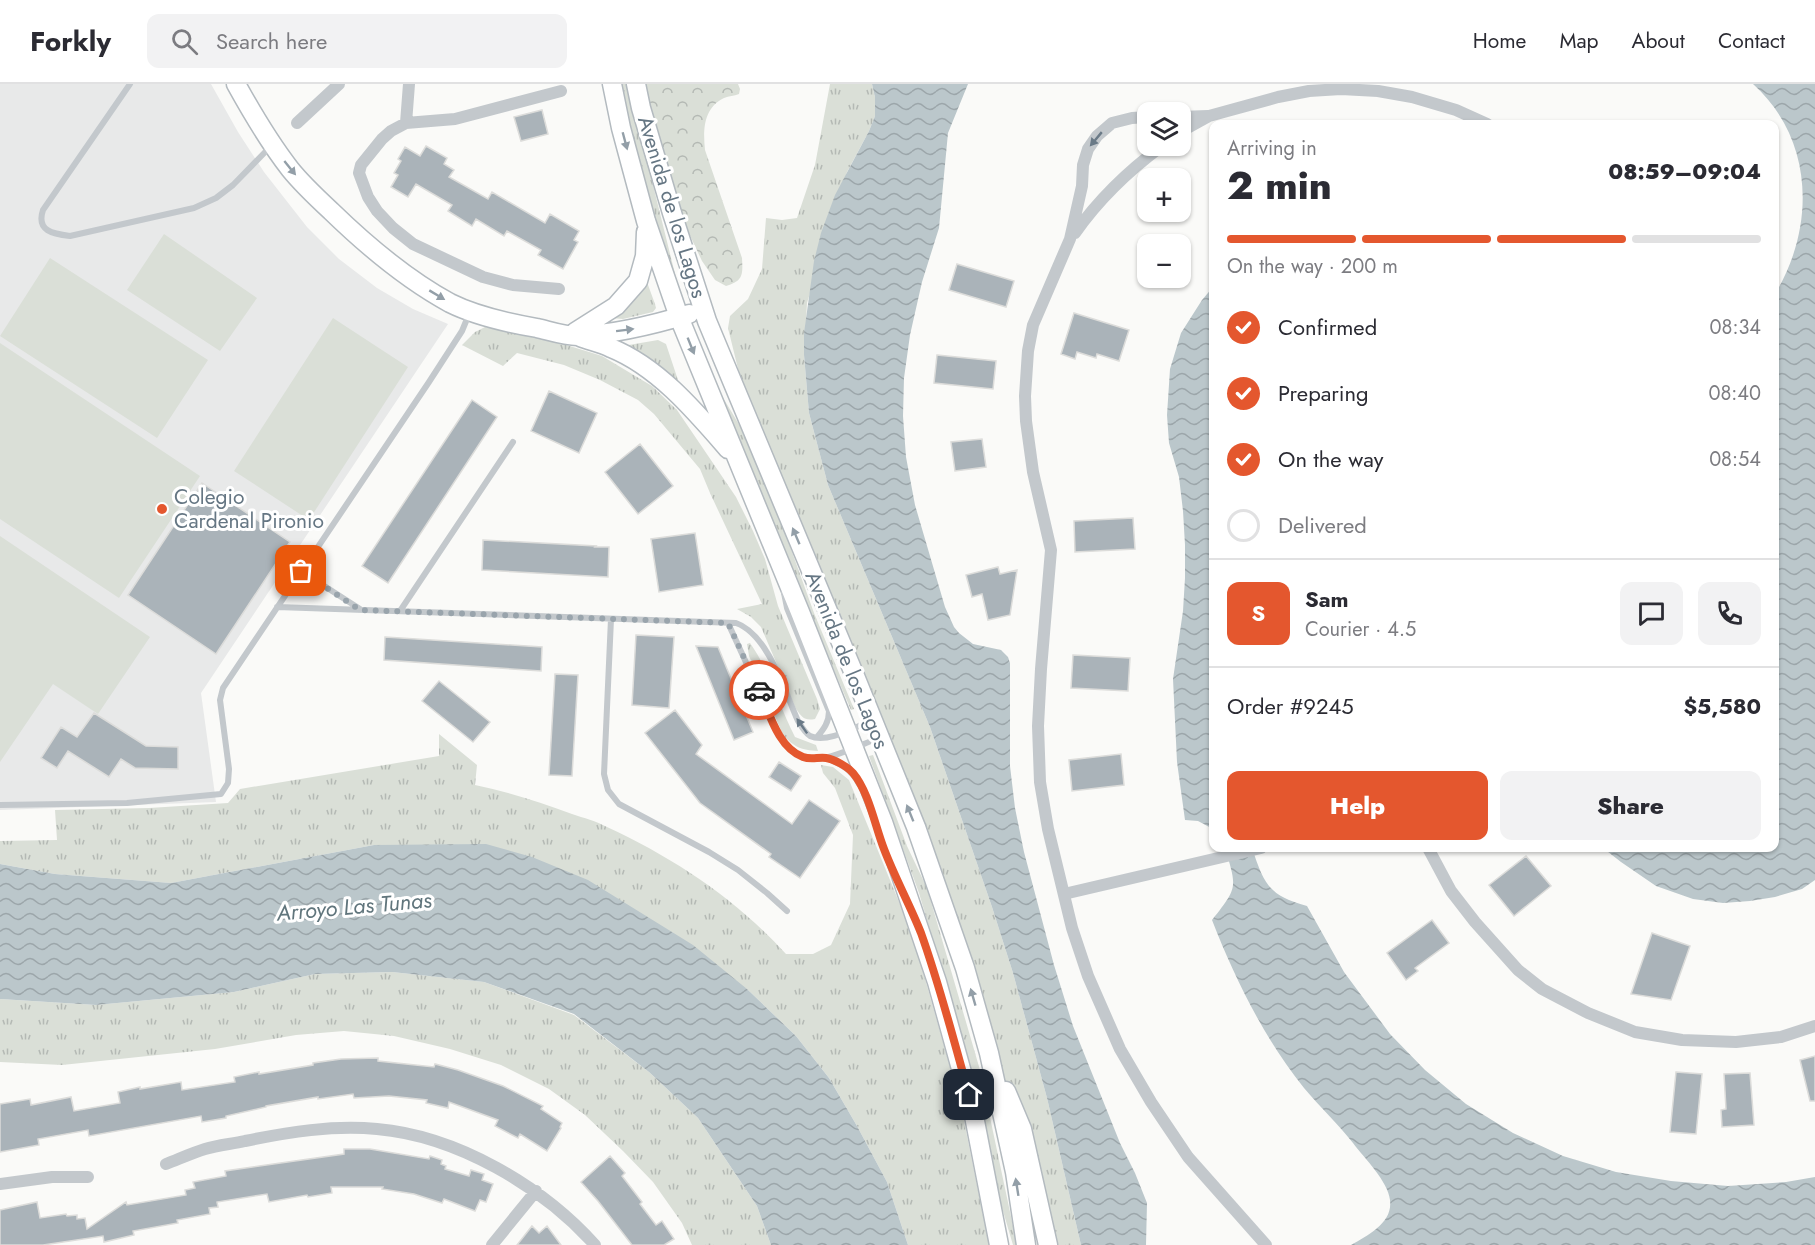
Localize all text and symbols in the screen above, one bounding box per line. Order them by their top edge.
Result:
search box [147,14,567,68]
text: Forkly [30,21,111,62]
icon: search [168,25,201,58]
text: Search here [216,25,327,57]
text: Home [1473,26,1526,56]
text: Map [1559,26,1599,56]
text: About [1632,26,1685,56]
text: Contact [1718,26,1785,56]
map controls [1137,102,1191,288]
button: layers [1137,102,1191,156]
street label: Avenida de los Lagos [630,112,714,302]
one-way arrow [1090,131,1103,147]
one-way arrow [621,132,630,150]
text: Arriving in [1227,134,1317,163]
text: 08:59–09:04 [1608,155,1761,187]
text: 2 min [1227,157,1332,214]
one-way arrow [284,160,297,176]
button: + [1137,168,1191,222]
button: − [1137,234,1191,288]
text: On the way · 200 m [1227,252,1398,281]
one-way arrow [429,290,446,300]
icon: check [1227,311,1260,344]
text: Confirmed [1278,311,1377,343]
text: 08:34 [1710,313,1761,342]
one-way arrow [616,325,635,335]
one-way arrow [686,338,696,356]
icon: check [1227,377,1260,410]
text: Preparing [1278,377,1369,409]
text: 08:40 [1708,379,1761,408]
icon: check [1227,443,1260,476]
text: On the way [1278,443,1383,475]
text: 08:54 [1709,445,1761,474]
place label: Colegio Cardenal Pironio [174,482,324,536]
marker: Colegio Cardenal Pironio [155,502,169,516]
text: Delivered [1278,509,1367,541]
one-way arrow [791,526,801,544]
pin [275,545,326,596]
icon: bag [284,554,317,587]
street label: Avenida de los Lagos [798,567,896,753]
button: chat [1620,582,1683,645]
button: phone [1698,582,1761,645]
text: Sam [1305,583,1349,615]
text: S [1252,597,1265,629]
text: Courier · 4.5 [1305,615,1416,644]
courier [729,660,789,720]
icon: car [743,674,776,707]
text: Order #9245 [1227,690,1354,722]
text: $5,580 [1683,690,1761,722]
one-way arrow [796,718,808,734]
button: Help [1227,771,1488,840]
button: Share [1500,771,1761,840]
one-way arrow [905,804,914,822]
water label: Arroyo Las Tunas [274,883,433,929]
one-way arrow [968,988,977,1006]
pin [943,1069,994,1120]
icon: home [952,1078,985,1111]
one-way arrow [1013,1178,1022,1197]

